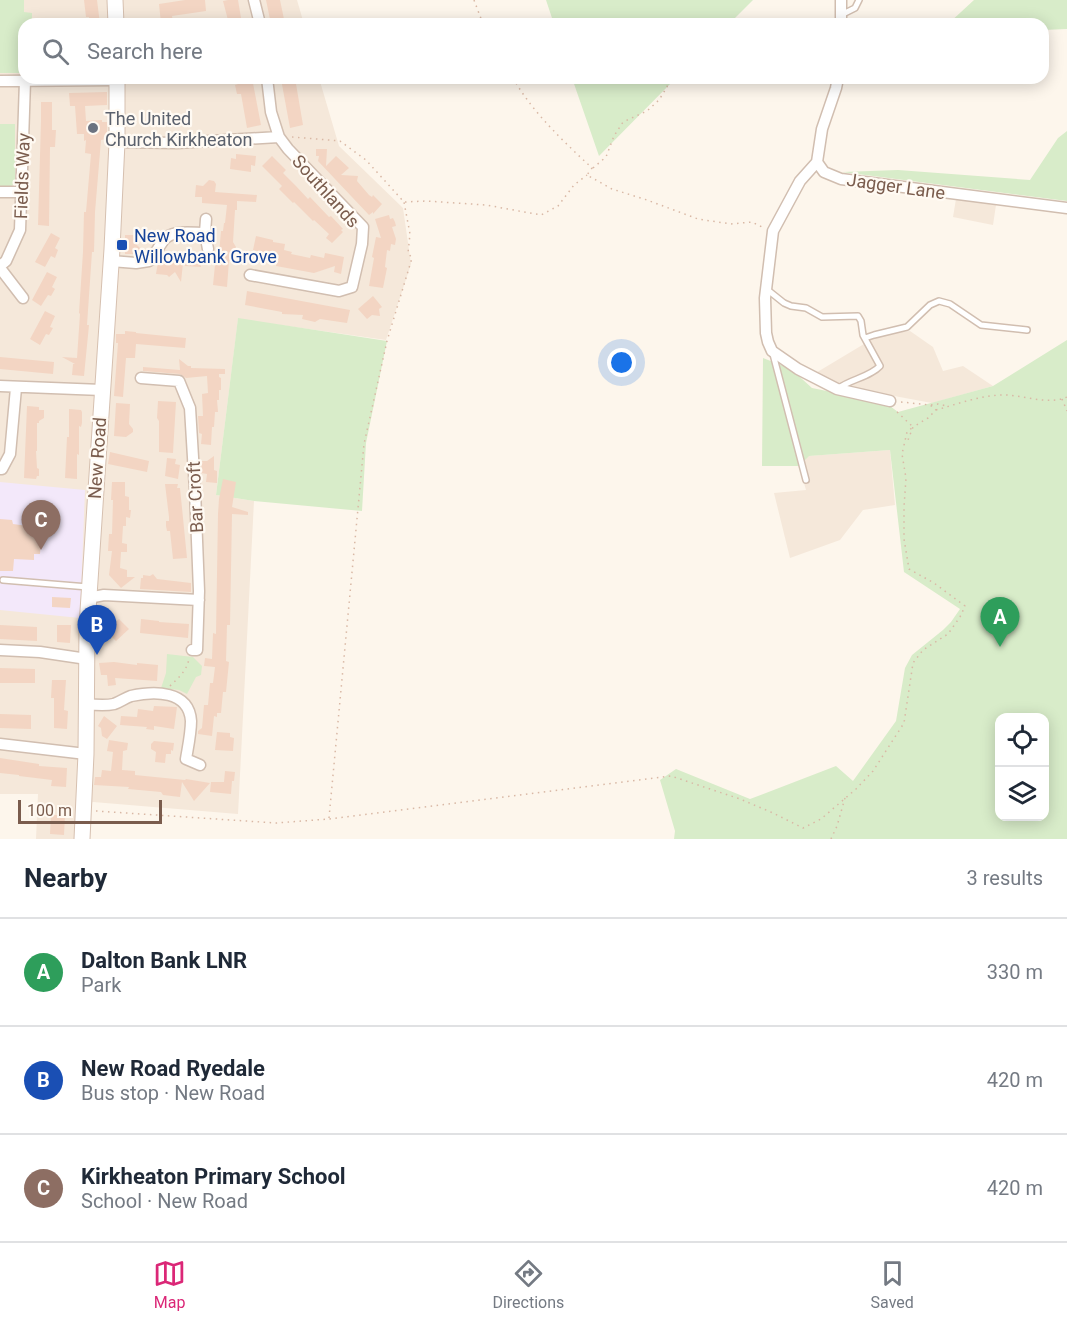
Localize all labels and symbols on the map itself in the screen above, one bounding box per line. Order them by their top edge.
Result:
place label: The United Church Kirkheaton [105,108,252,150]
marker: The United Church Kirkheaton [86,121,100,135]
street label: Fields Way [10,132,34,219]
street label: Southlands [288,150,364,232]
street label: Jagger Lane [846,169,946,203]
place label: New Road Willowbank Grove [134,225,277,267]
marker: New Road Willowbank Grove [115,238,129,252]
your location [607,348,636,377]
street label: New Road [84,417,110,499]
street label: Bar Croft [183,461,207,533]
pin: C [22,500,60,550]
pin: A [980,598,1020,647]
pin: B [78,606,116,655]
scale bar [18,797,162,824]

